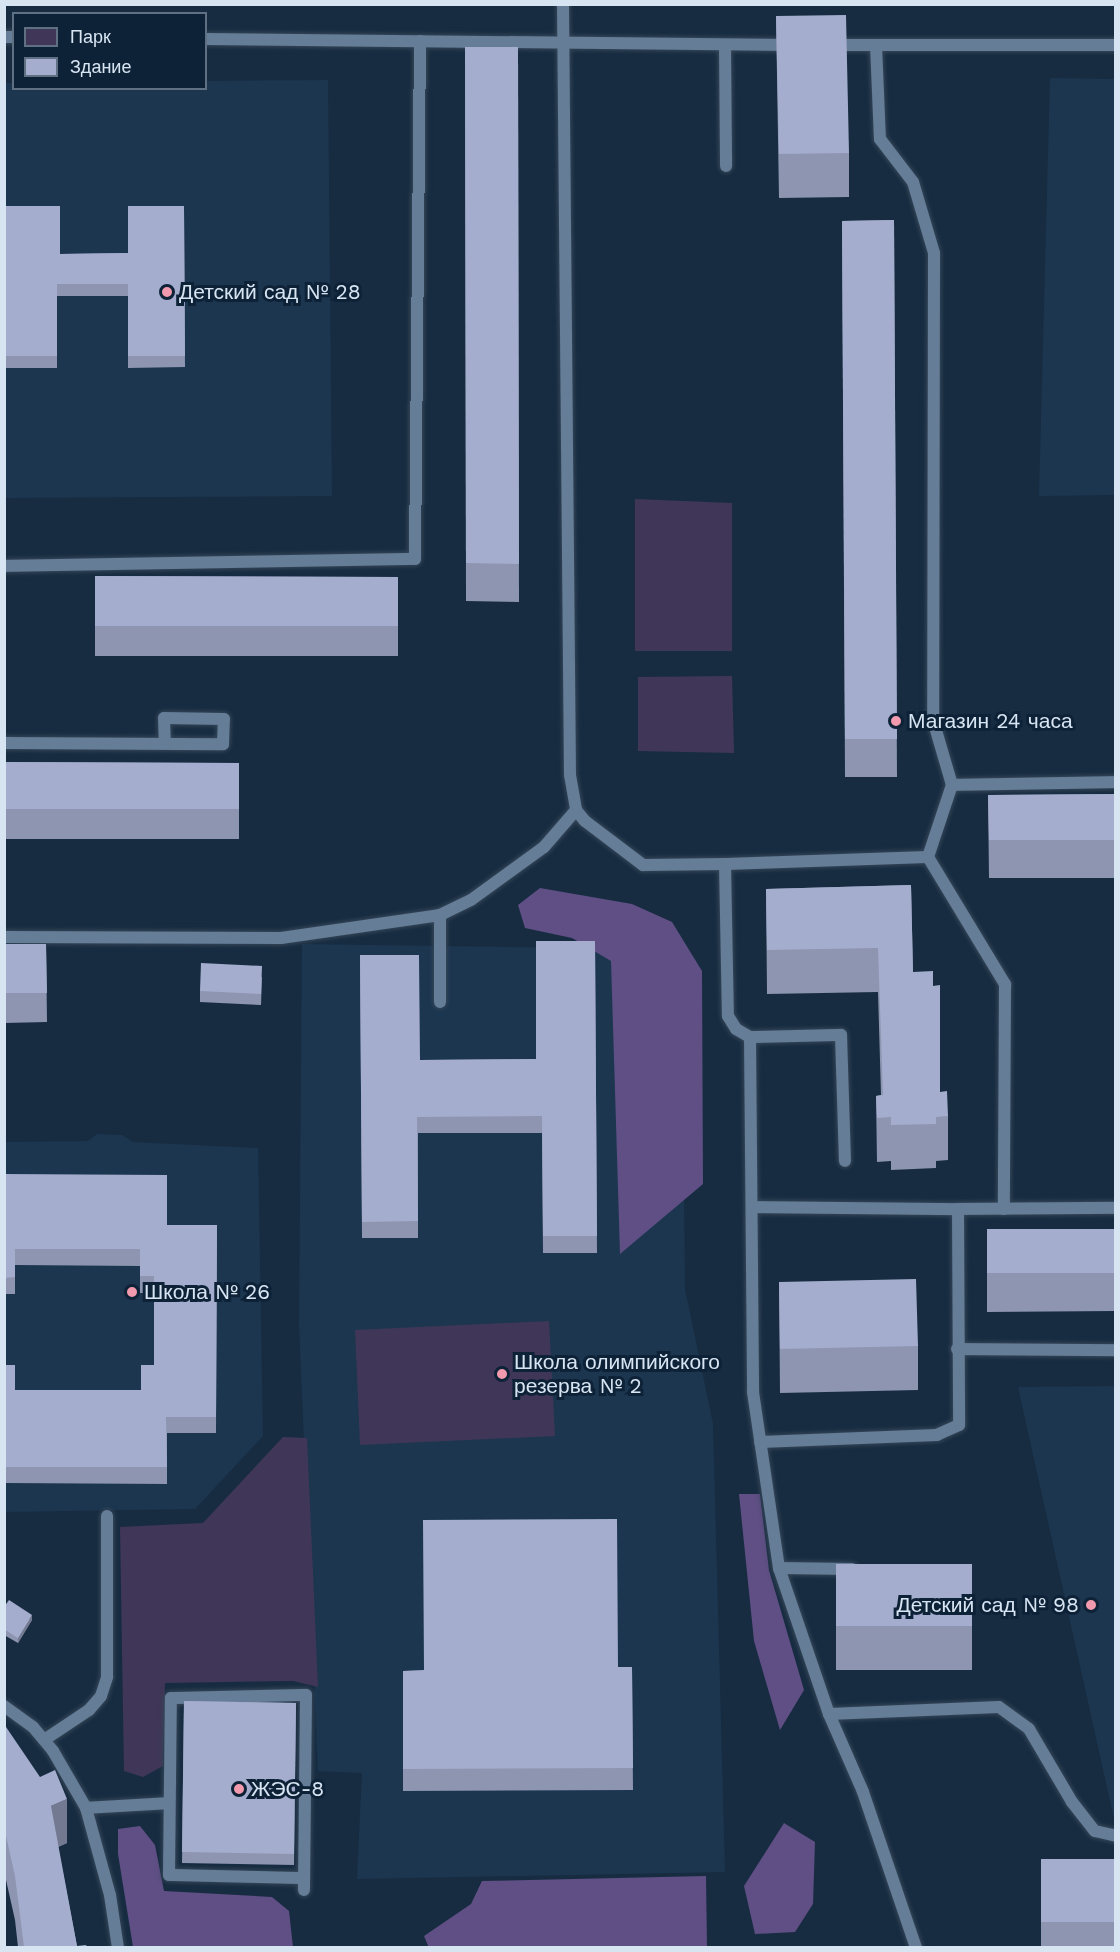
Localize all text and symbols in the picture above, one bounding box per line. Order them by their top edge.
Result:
legend [12,12,207,90]
text: Парк [70,26,111,47]
text: Здание [70,56,131,77]
place label: Детский сад № 28 [179,279,361,305]
marker: Детский сад № 28 [160,285,174,299]
place label: Магазин 24 часа [908,708,1073,734]
marker: Магазин 24 часа [889,714,903,728]
place label: Школа № 26 [144,1279,270,1305]
marker: Школа № 26 [125,1285,139,1299]
place label: Школа олимпийского резерва № 2 [514,1349,720,1399]
marker: Школа олимпийского резерва № 2 [495,1367,509,1381]
place label: Детский сад № 98 [896,1592,1079,1618]
marker: Детский сад № 98 [1084,1598,1098,1612]
place label: ЖЭС-8 [251,1776,324,1802]
marker: ЖЭС-8 [232,1782,246,1796]

